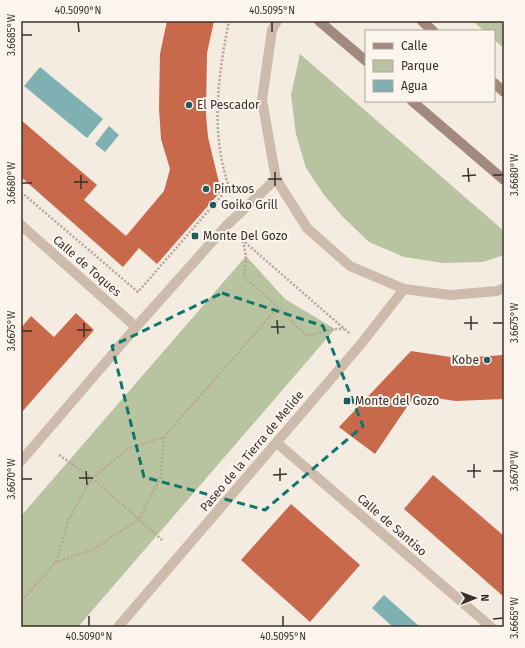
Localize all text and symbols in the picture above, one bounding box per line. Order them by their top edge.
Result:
text: 40.5090°N [55,5,101,17]
text: 40.5095°N [249,5,295,17]
text: 3.6685°W [6,13,18,56]
legend [365,30,495,102]
text: Calle [401,39,428,53]
text: Parque [401,59,439,73]
text: Agua [401,79,428,93]
place label: El Pescador [197,98,260,112]
marker: El Pescador [184,100,194,110]
text: 3.6680°W [509,153,521,196]
text: 3.6680°W [6,161,18,204]
place label: Pintxos [214,182,254,196]
marker: Pintxos [201,184,211,194]
place label: Goiko Grill [221,198,278,212]
marker: Goiko Grill [208,200,218,210]
place label: Monte Del Gozo [203,229,288,243]
marker: Monte Del Gozo [190,231,200,241]
street label: Calle de Toques [50,233,124,300]
text: 3.6675°W [509,302,521,343]
text: 3.6675°W [6,310,18,351]
place label: Kobe [451,353,479,367]
marker: Kobe [482,355,492,365]
street label: Paseo de la Tierra de Melide [197,388,307,514]
place label: Monte del Gozo [355,394,439,408]
marker: Monte del Gozo [342,396,352,406]
text: 3.6670°W [509,450,521,492]
text: 3.6670°W [6,458,18,500]
street label: Calle de Santiso [355,491,429,559]
north arrow [455,578,495,618]
text: N [478,594,491,602]
text: 3.6665°W [509,596,521,639]
text: 40.5090°N [66,631,112,643]
text: 40.5095°N [260,631,306,643]

